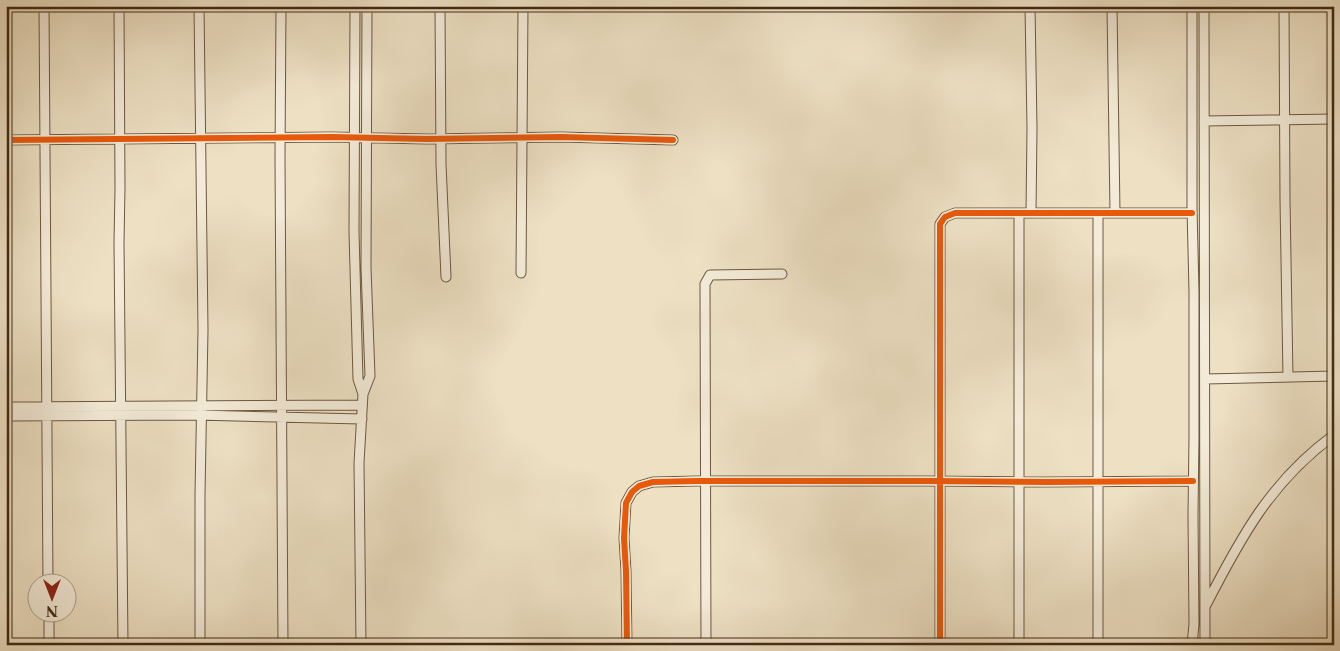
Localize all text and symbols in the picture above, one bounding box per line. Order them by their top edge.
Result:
north arrow [28,574,78,624]
text: N [46,602,58,620]

